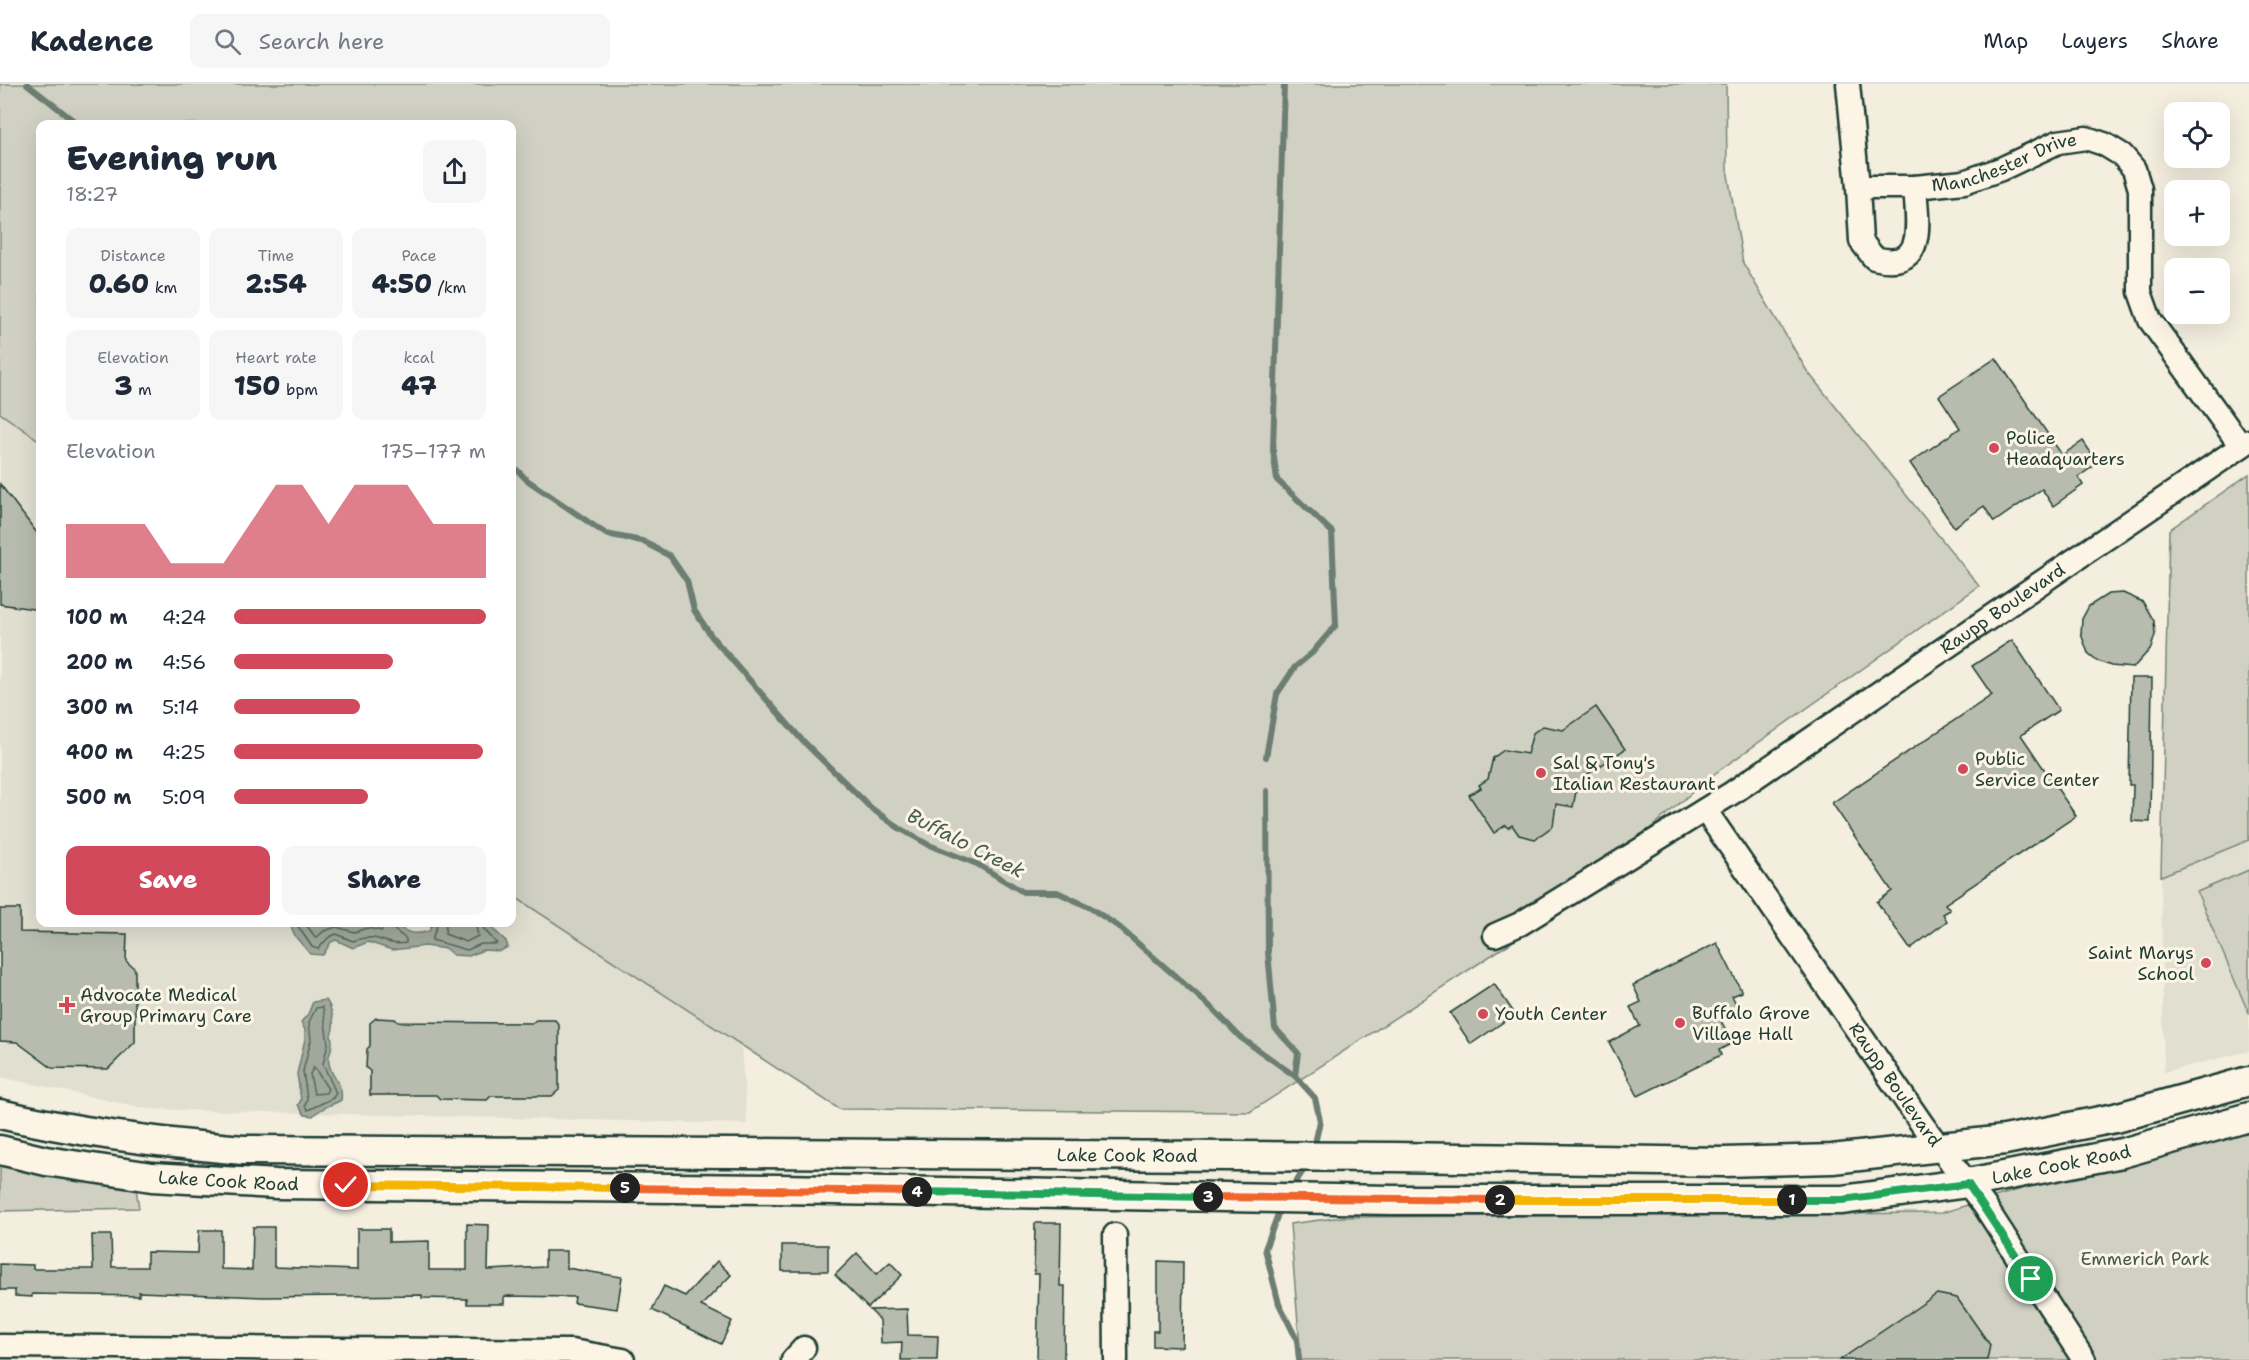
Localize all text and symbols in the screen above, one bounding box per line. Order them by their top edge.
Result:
search box [190,14,610,68]
text: Kadence [30,22,154,60]
icon: search [211,25,244,58]
text: Search here [259,27,385,56]
text: Map [1983,27,2028,55]
text: Layers [2061,27,2128,55]
text: Share [2161,27,2219,55]
map controls [2164,102,2230,324]
button: locate [2164,102,2230,168]
street label: Manchester Drive [1930,127,2078,197]
text: Evening run [66,136,277,181]
button: share [423,140,486,203]
button: + [2164,180,2230,246]
text: 18:27 [66,181,118,207]
text: Distance [100,245,166,266]
text: Time [258,245,294,266]
text: Pace [401,245,437,266]
button: − [2164,258,2230,324]
text: 0.60 [89,266,149,301]
text: 2:54 [245,266,307,301]
text: 4:50 [372,266,432,301]
text: km [149,277,177,298]
text: /km [432,277,466,298]
text: Elevation [97,347,169,368]
text: Heart rate [235,347,317,368]
text: kcal [403,347,435,368]
text: 3 [114,368,132,403]
text: 150 [234,368,281,403]
text: 47 [401,368,437,403]
text: m [132,379,152,400]
text: bpm [281,379,318,400]
place label: Police Headquarters [2006,426,2125,471]
text: Elevation [66,438,156,464]
text: 175–177 m [381,438,486,464]
marker: Police Headquarters [1987,441,2001,455]
street label: Raupp Boulevard [1935,558,2070,660]
text: 100 m [66,604,128,630]
text: 4:24 [162,604,206,630]
text: 200 m [66,649,133,675]
text: 4:56 [162,649,206,675]
text: 300 m [66,694,133,720]
text: 5:14 [162,694,199,720]
text: 400 m [66,739,133,765]
text: 4:25 [162,739,206,765]
place label: Public Service Center [1975,747,2100,792]
place label: Sal & Tony's Italian Restaurant [1553,751,1716,796]
marker: Public Service Center [1956,762,1970,776]
marker: Sal & Tony's Italian Restaurant [1534,766,1548,780]
text: 500 m [66,784,132,810]
text: 5:09 [162,784,206,810]
water label: Buffalo Creek [903,802,1030,884]
button: Save [66,846,270,915]
button: Share [282,846,486,915]
place label: Saint Marys School [2088,941,2195,986]
marker: Saint Marys School [2199,956,2213,970]
place label: Advocate Medical Group Primary Care [80,983,252,1028]
marker: Advocate Medical Group Primary Care [58,996,76,1014]
place label: Buffalo Grove Village Hall [1692,1001,1810,1046]
place label: Youth Center [1495,1002,1608,1026]
marker: Youth Center [1476,1007,1490,1021]
marker: Buffalo Grove Village Hall [1673,1016,1687,1030]
street label: Raupp Boulevard [1843,1018,1947,1152]
street label: Lake Cook Road [1990,1139,2134,1190]
street label: Lake Cook Road [1057,1143,1198,1168]
pin [320,1159,371,1210]
street label: Lake Cook Road [157,1165,299,1196]
icon: check [329,1168,362,1201]
pin: 5 [610,1173,640,1203]
text: 5 [620,1177,630,1198]
pin: 4 [902,1177,932,1207]
text: 4 [911,1181,923,1202]
pin: 3 [1193,1182,1223,1212]
pin: 2 [1485,1185,1515,1215]
pin: 1 [1777,1185,1807,1215]
text: 3 [1202,1186,1214,1207]
text: 2 [1494,1189,1506,1210]
text: 1 [1788,1189,1796,1210]
park label: Emmerich Park [2080,1247,2210,1271]
pin [2005,1253,2056,1304]
icon: arrive [2014,1262,2047,1295]

